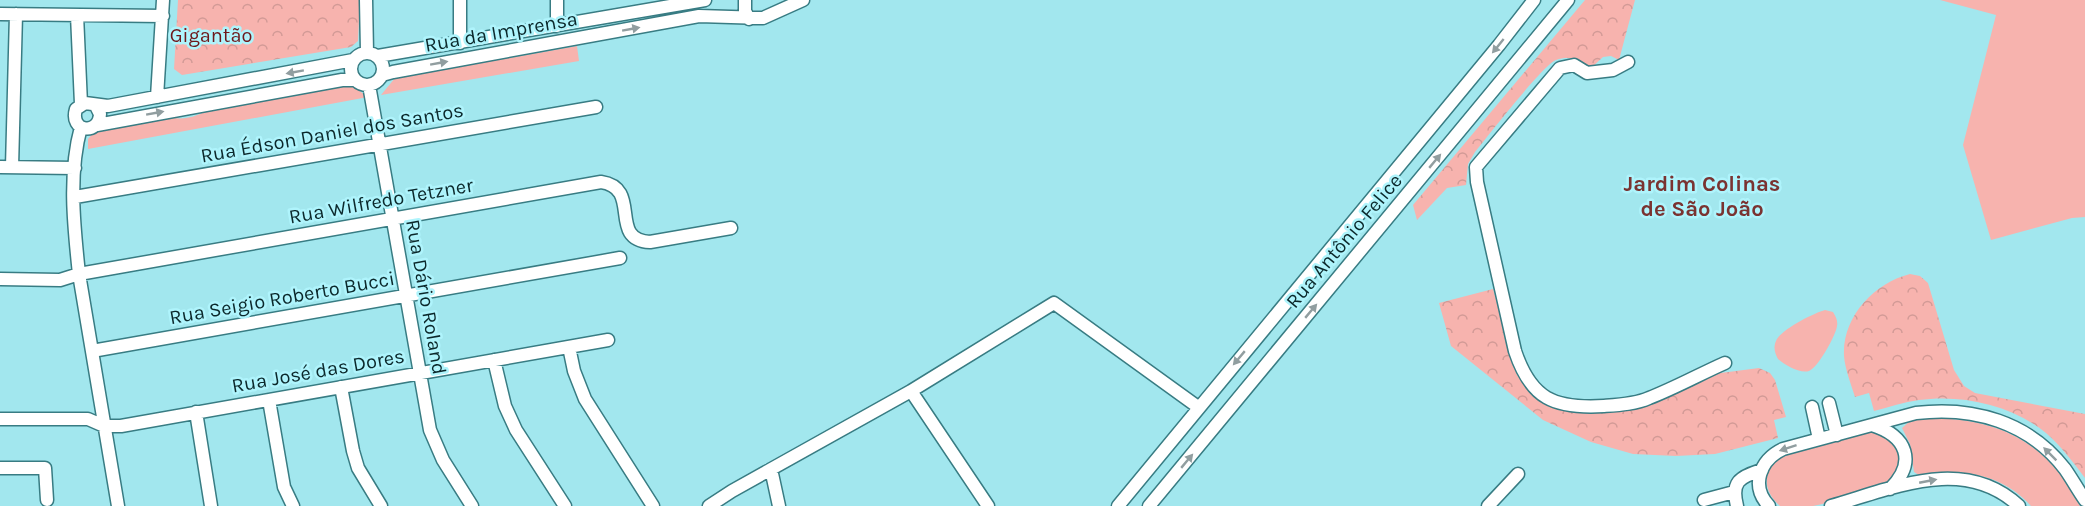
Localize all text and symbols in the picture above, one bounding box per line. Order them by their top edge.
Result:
street label: Rua da Imprensa [423,7,579,57]
park label: Gigantão [170,24,252,47]
one-way arrow [622,24,641,33]
one-way arrow [1491,38,1504,54]
one-way arrow [430,58,449,67]
one-way arrow [286,68,305,77]
street label: Rua Édson Daniel dos Santos [199,98,465,167]
one-way arrow [145,109,164,118]
one-way arrow [1429,153,1441,168]
street label: Rua Antônio Felice [1281,169,1407,313]
district label: Jardim Colinas de São João [1624,171,1780,222]
street label: Rua Wilfredo Tetzner [287,173,476,229]
street label: Rua Dário Roland [401,218,451,376]
street label: Rua Seigio Roberto Bucci [168,267,396,329]
one-way arrow [1304,304,1317,319]
street label: Rua José das Dores [230,344,406,398]
one-way arrow [1233,350,1246,365]
one-way arrow [1779,444,1797,453]
one-way arrow [2044,447,2058,461]
one-way arrow [1180,453,1193,469]
one-way arrow [1919,475,1937,485]

